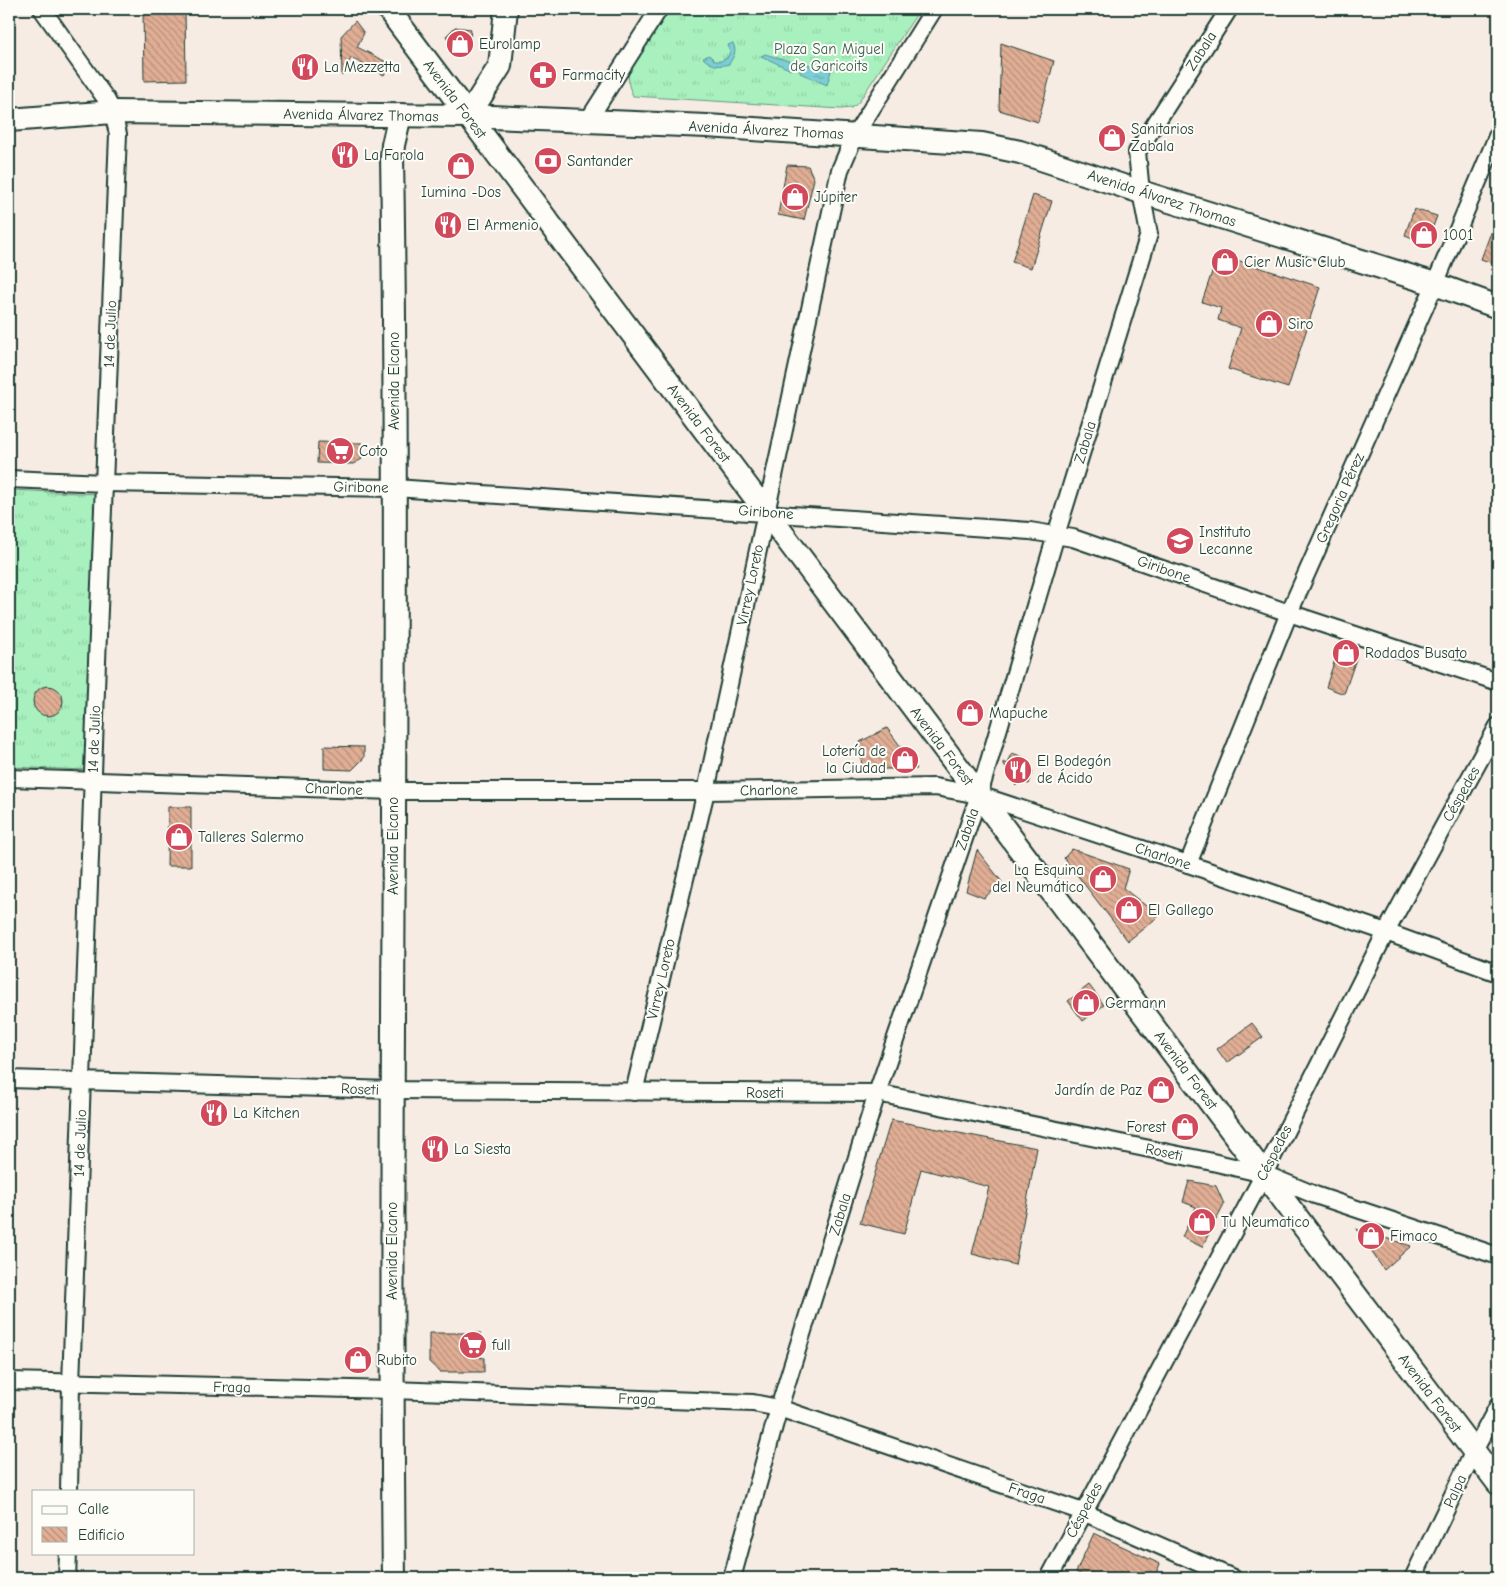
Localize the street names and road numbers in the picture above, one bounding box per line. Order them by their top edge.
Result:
street label: Zabala [1182,28,1220,74]
street label: Avenida Forest [420,56,491,143]
street label: Avenida Álvarez Thomas [283,104,439,125]
street label: Avenida Álvarez Thomas [688,116,844,143]
street label: Avenida Álvarez Thomas [1085,165,1239,231]
street label: 14 de Julio [100,300,120,368]
street label: Avenida Elcano [385,332,403,430]
street label: Avenida Forest [664,380,735,467]
street label: Zabala [1070,419,1100,465]
street label: Gregoria Pérez [1312,450,1368,546]
street label: Giribone [333,478,389,496]
street label: Giribone [738,501,795,523]
street label: Virrey Loreto [733,543,767,627]
street label: Giribone [1135,551,1194,587]
street label: Avenida Forest [907,703,978,790]
street label: 14 de Julio [84,705,104,773]
street label: Céspedes [1439,763,1483,825]
street label: Charlone [305,779,364,799]
street label: Charlone [740,780,799,800]
street label: Avenida Elcano [384,797,402,895]
street label: Zabala [951,806,983,852]
street label: Charlone [1133,838,1194,874]
street label: Virrey Loreto [643,937,679,1021]
street label: Avenida Forest [1151,1027,1222,1114]
street label: Roseti [341,1079,379,1099]
street label: Roseti [746,1084,784,1102]
street label: 14 de Julio [70,1109,90,1177]
street label: Céspedes [1252,1122,1296,1184]
street label: Roseti [1144,1139,1184,1165]
street label: Zabala [825,1191,855,1237]
street label: Avenida Elcano [383,1202,401,1300]
street label: Avenida Forest [1395,1350,1466,1437]
street label: Fraga [213,1378,251,1396]
street label: Fraga [618,1389,656,1409]
street label: Palpa [1440,1472,1470,1510]
street label: Fraga [1006,1478,1048,1508]
street label: Céspedes [1062,1479,1106,1541]

